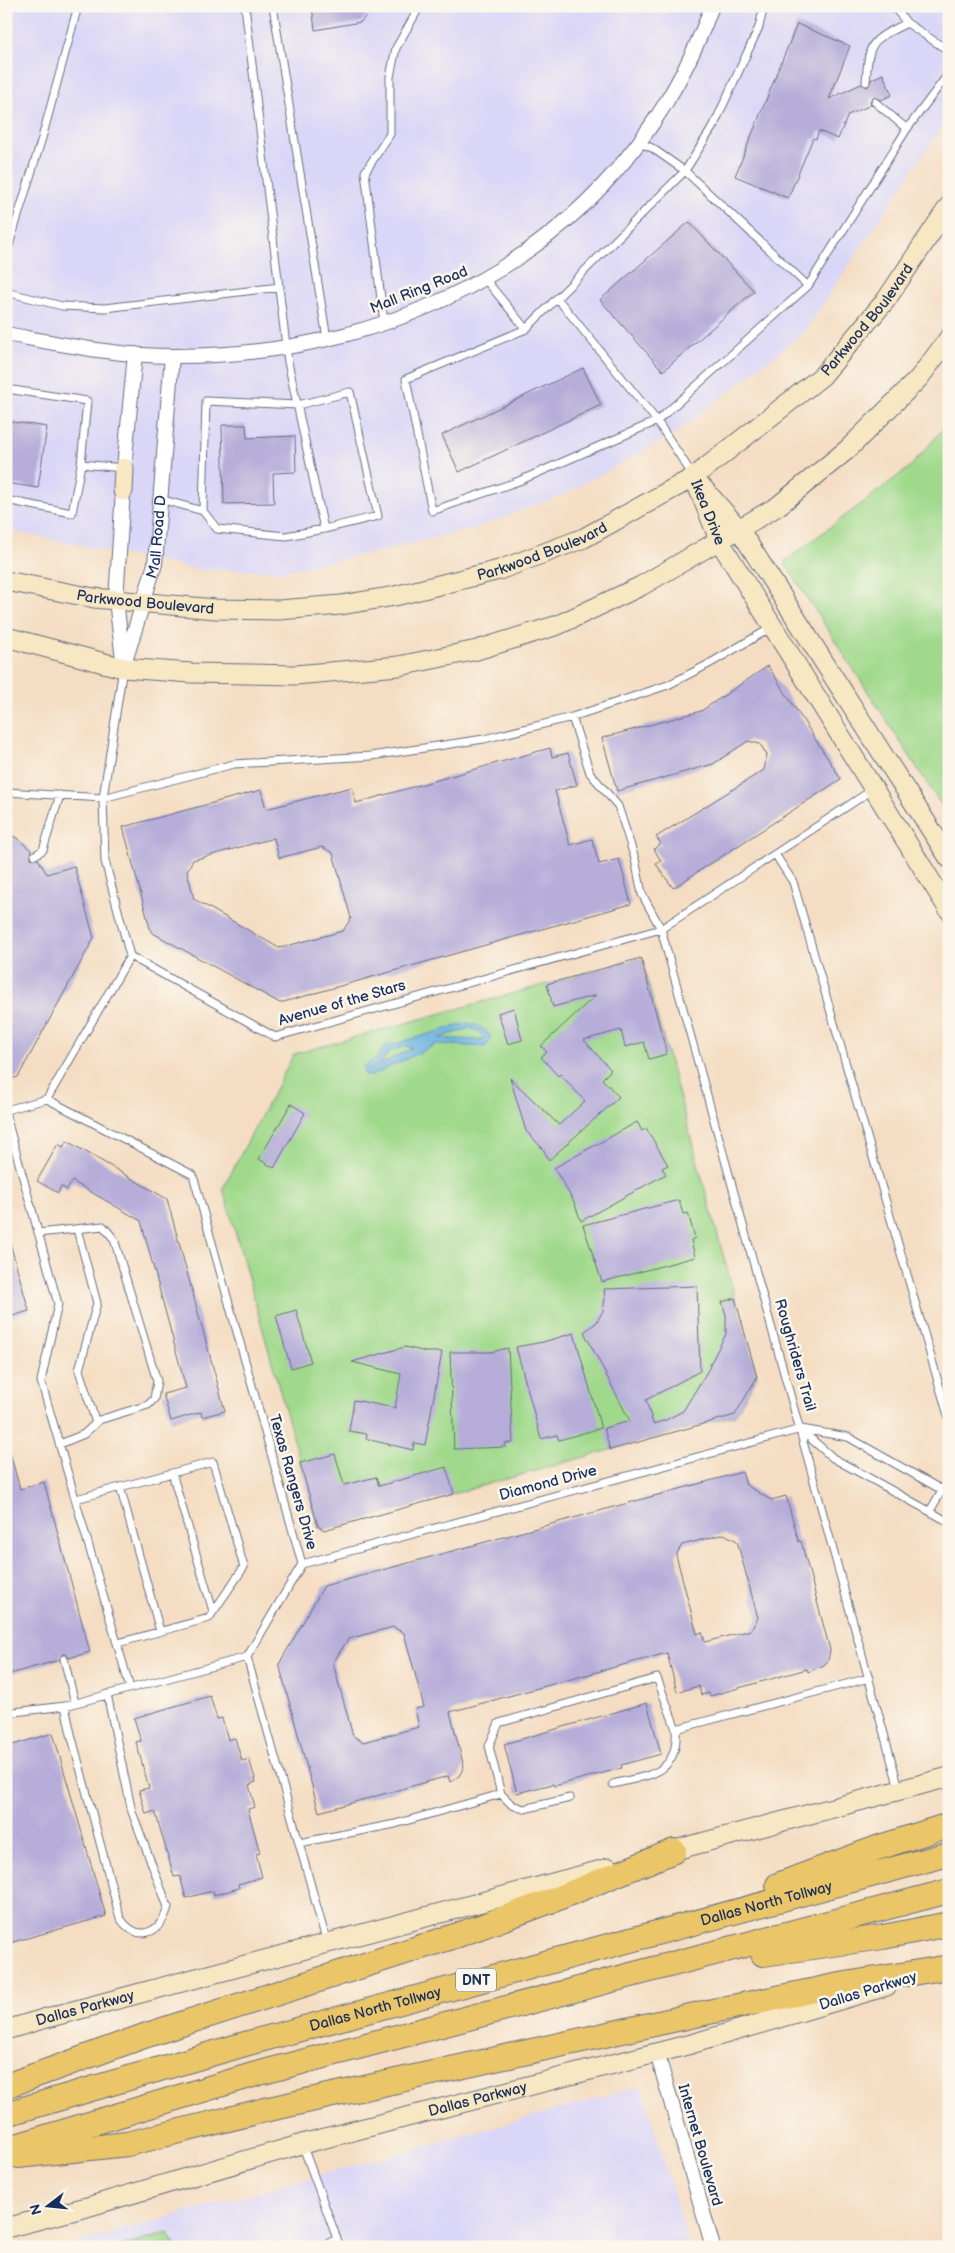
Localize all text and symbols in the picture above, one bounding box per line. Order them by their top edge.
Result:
street label: Parkwood Boulevard [817,260,917,380]
street label: Mall Ring Road [367,262,471,318]
street label: Ikea Drive [687,477,730,548]
street label: Mall Road D [142,494,170,581]
street label: Parkwood Boulevard [475,518,610,585]
street label: Parkwood Boulevard [75,585,215,618]
street label: Avenue of the Stars [276,976,408,1030]
street label: Roughriders Trail [770,1297,820,1413]
street label: Texas Rangers Drive [265,1412,321,1552]
street label: Diamond Drive [497,1461,599,1505]
street label: Dallas North Tollway [698,1876,835,1930]
street label: Dallas Parkway [817,1967,919,2015]
road number: DNT [456,1968,496,1992]
street label: Dallas North Tollway [307,1982,443,2036]
street label: Dallas Parkway [33,1986,136,2030]
street label: Dallas Parkway [426,2077,529,2121]
street label: Internet Boulevard [674,2082,726,2208]
north arrow [22,2180,72,2230]
text: N [26,2202,46,2217]

